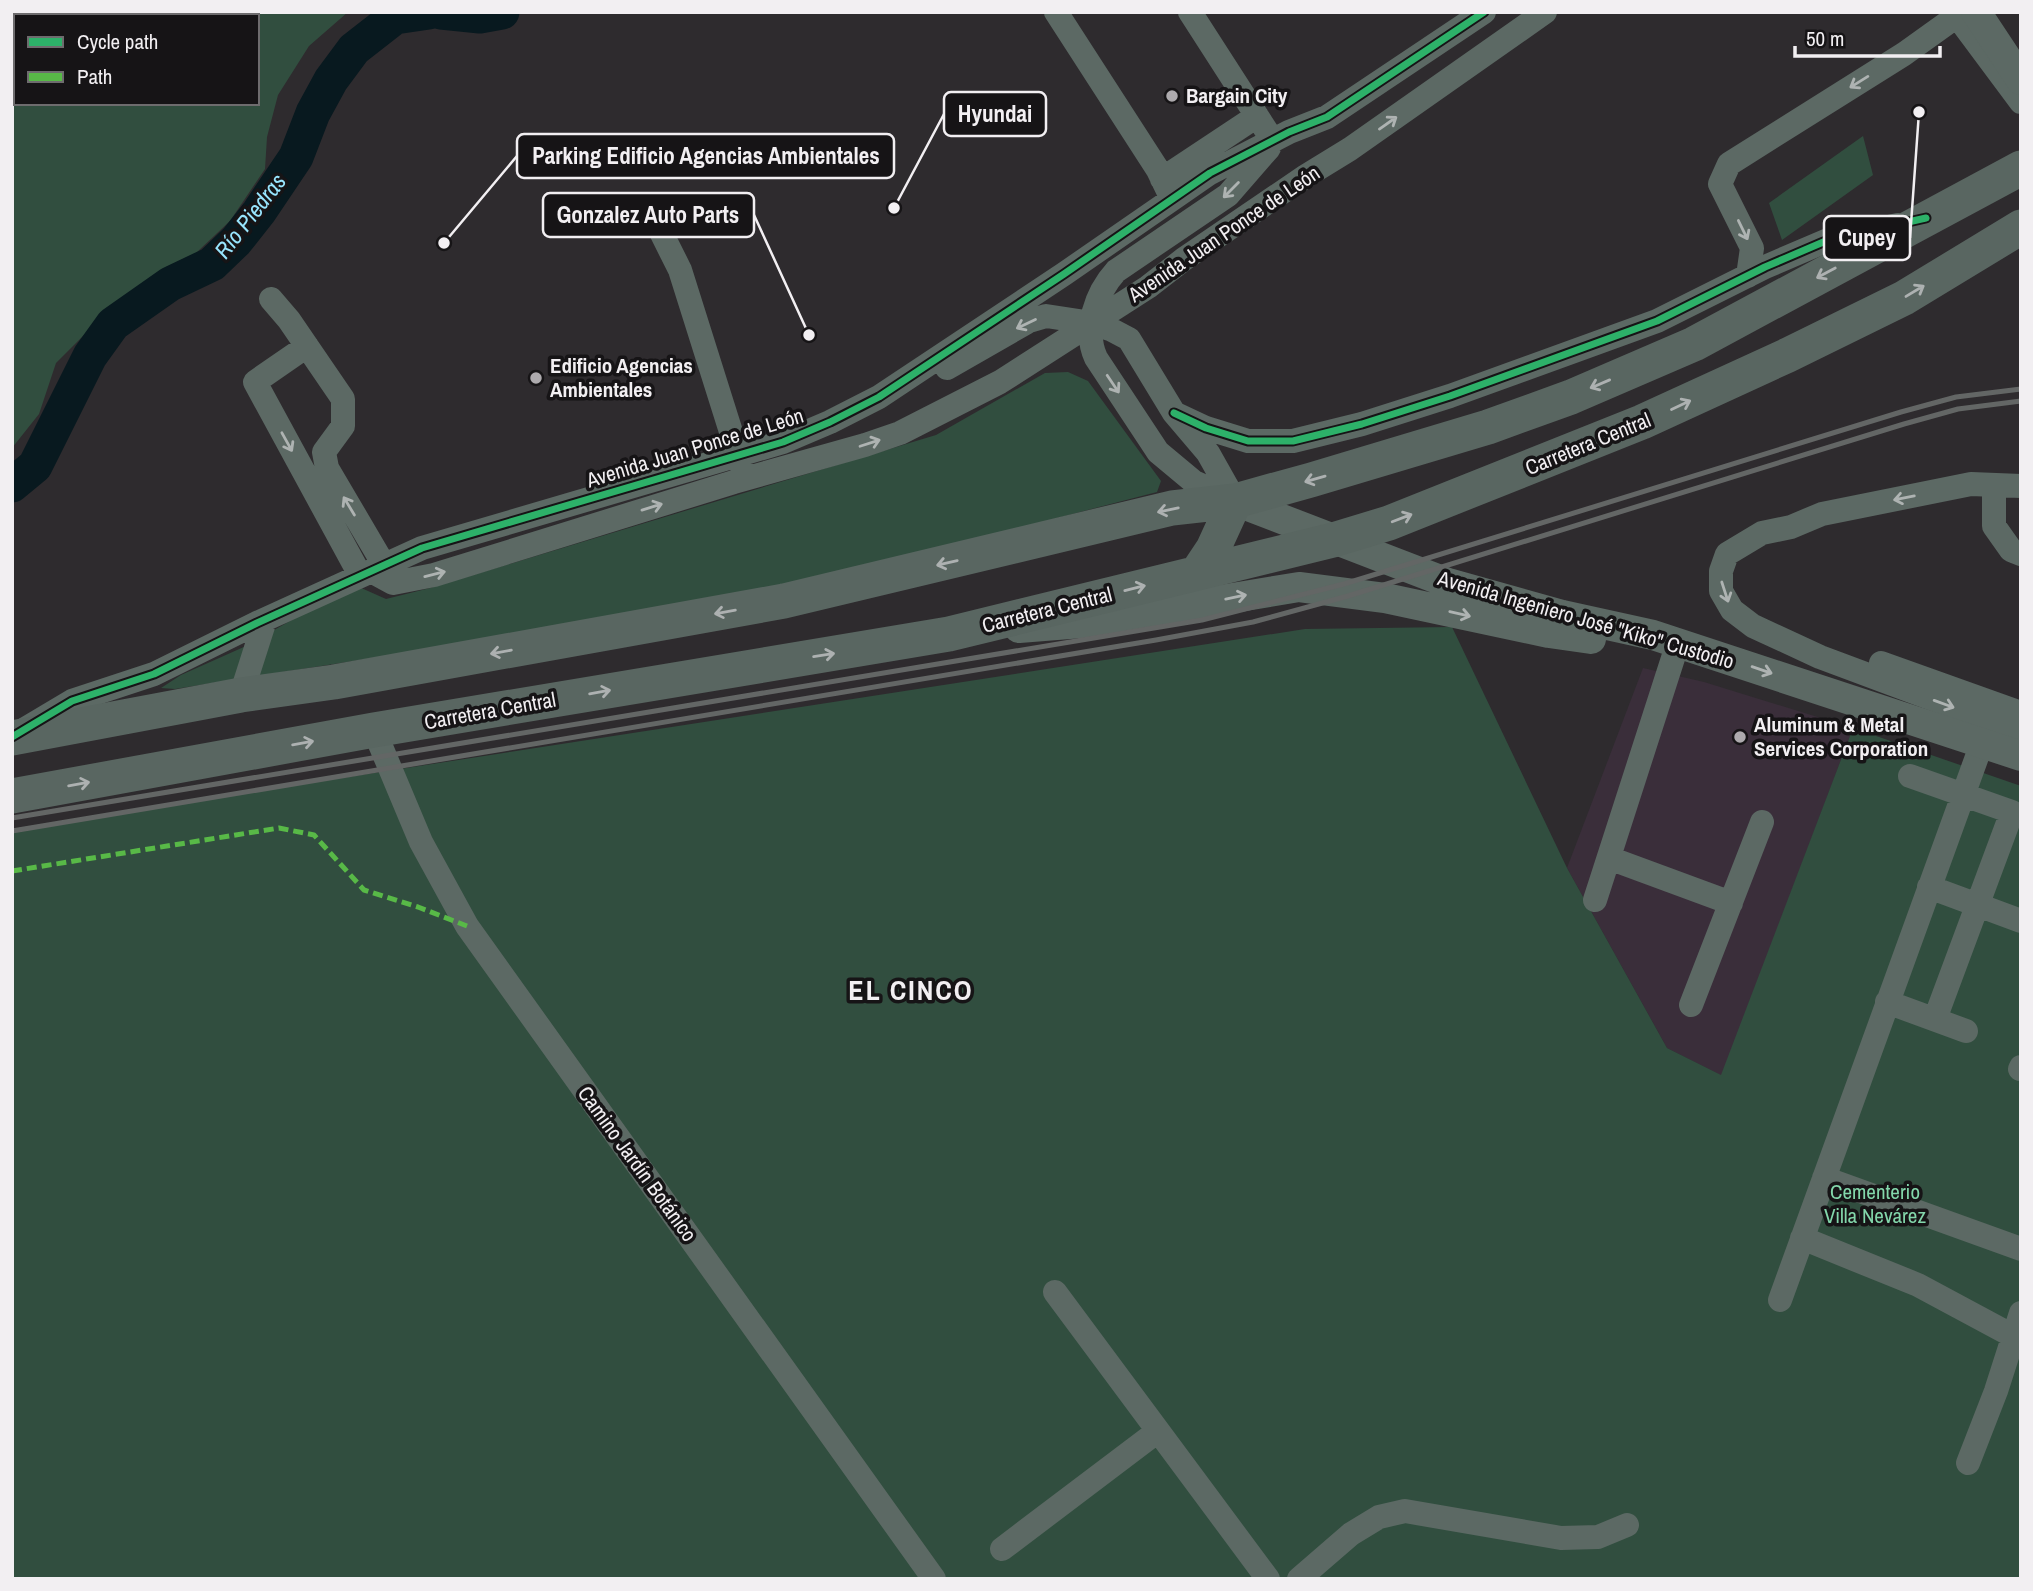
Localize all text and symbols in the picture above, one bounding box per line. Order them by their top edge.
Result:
legend [14,14,259,105]
scale bar [1795,14,1940,58]
text: 50 m [1806,24,1844,53]
text: Cycle path [77,27,158,56]
text: Path [77,62,112,91]
one-way arrow [1850,75,1870,89]
place label: Bargain City [1186,81,1288,110]
marker: Bargain City [1164,88,1180,104]
callout: Hyundai [944,92,1046,136]
text: Hyundai [958,98,1032,129]
one-way arrow [1378,116,1397,130]
callout: Parking Edificio Agencias Ambientales [517,134,894,178]
text: Parking Edificio Agencias Ambientales [532,140,880,171]
street label: Avenida Juan Ponce de León [1121,158,1325,309]
water label: Río Piedras [207,167,292,264]
one-way arrow [1222,182,1239,199]
callout: Gonzalez Auto Parts [543,193,754,237]
text: Gonzalez Auto Parts [557,199,739,230]
callout: Cupey [1824,216,1910,260]
one-way arrow [1737,219,1750,240]
text: Cupey [1838,222,1896,253]
one-way arrow [1816,266,1837,280]
one-way arrow [1904,284,1924,298]
one-way arrow [1016,318,1037,331]
place label: Edificio Agencias Ambientales [550,351,693,404]
marker: Edificio Agencias Ambientales [528,370,544,386]
one-way arrow [1106,374,1120,393]
one-way arrow [1590,378,1611,391]
one-way arrow [1670,397,1691,411]
street label: Avenida Juan Ponce de León [582,401,807,495]
street label: Carretera Central [1521,405,1655,482]
one-way arrow [280,431,294,451]
one-way arrow [859,435,881,448]
one-way arrow [1304,473,1326,486]
one-way arrow [1893,491,1916,505]
one-way arrow [342,496,356,516]
one-way arrow [641,500,663,513]
one-way arrow [1157,503,1180,517]
one-way arrow [1391,511,1412,524]
one-way arrow [936,557,959,570]
street label: Avenida Ingeniero José "Kiko" Custodio [1434,563,1738,676]
one-way arrow [423,567,446,580]
street label: Carretera Central [979,579,1115,640]
one-way arrow [1123,581,1145,594]
one-way arrow [1719,581,1732,603]
one-way arrow [1224,590,1247,604]
one-way arrow [714,606,737,619]
one-way arrow [1448,607,1471,621]
one-way arrow [490,646,513,659]
one-way arrow [812,648,835,661]
one-way arrow [1750,665,1772,677]
street label: Carretera Central [422,685,558,736]
one-way arrow [588,685,611,698]
one-way arrow [1932,698,1954,711]
place label: Aluminum & Metal Services Corporation [1754,710,1928,763]
marker: Aluminum & Metal Services Corporation [1732,729,1748,745]
one-way arrow [291,736,314,749]
one-way arrow [68,777,90,790]
district label: EL CINCO [848,971,974,1009]
street label: Camino Jardín Botánico [571,1080,704,1247]
park label: Cementerio Villa Nevárez [1824,1177,1926,1230]

